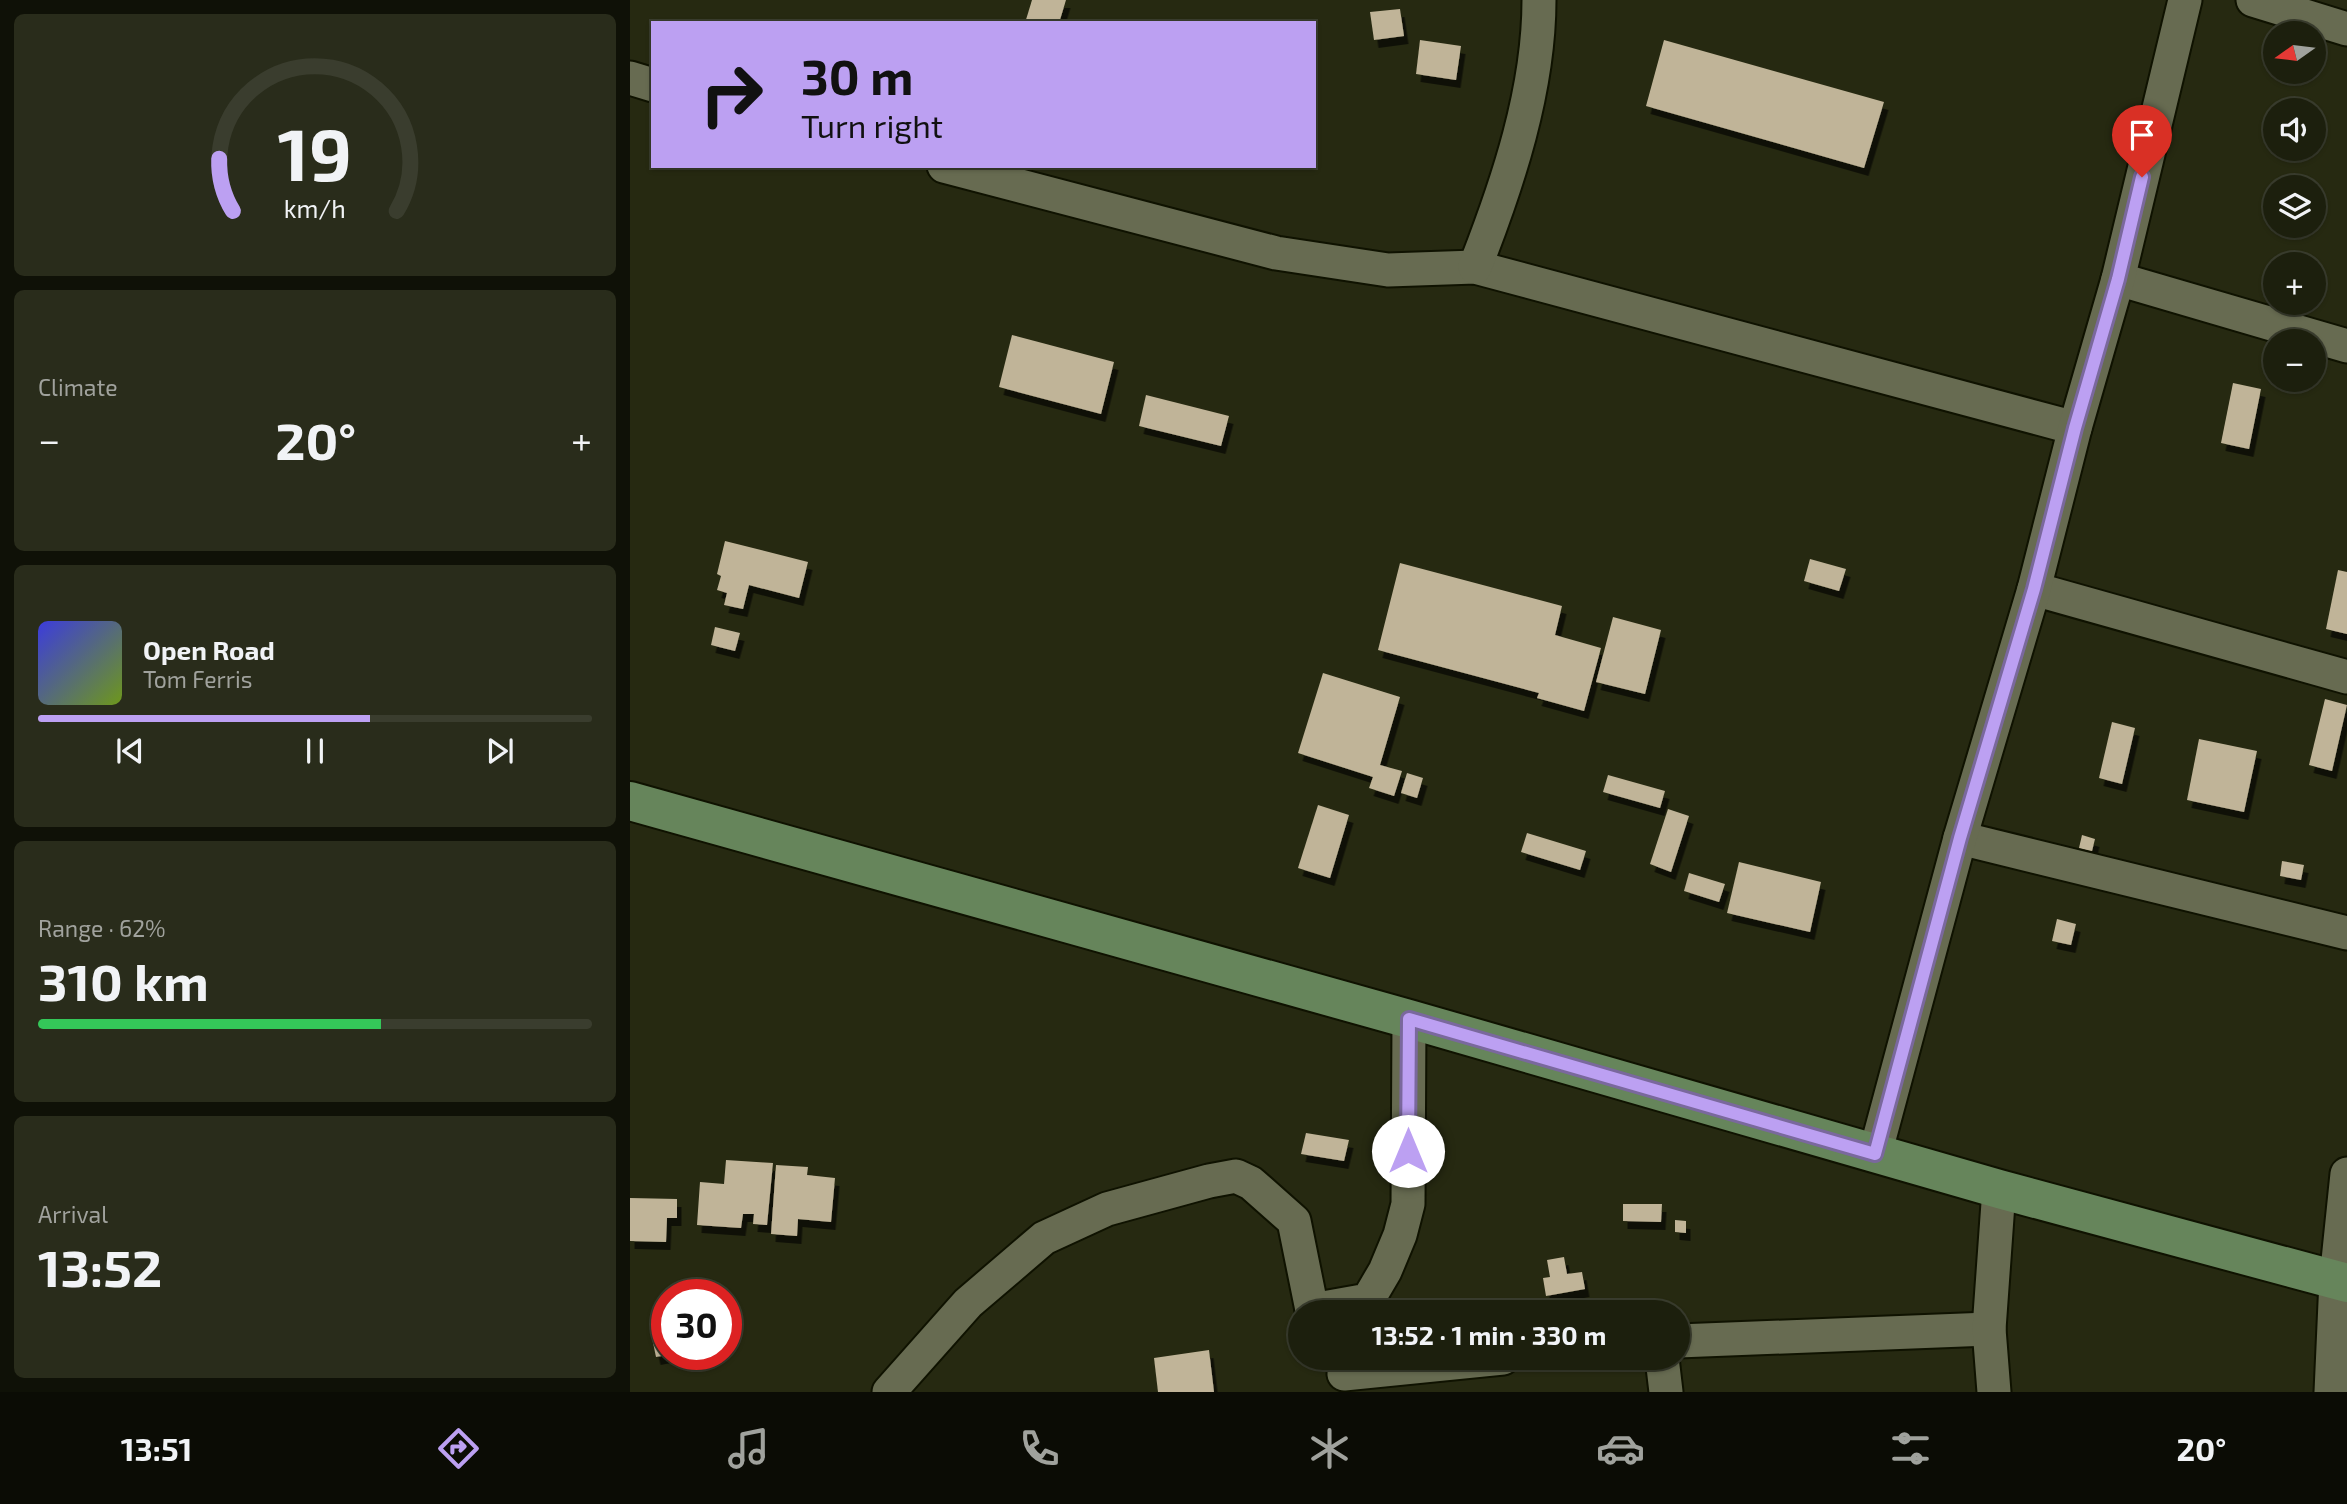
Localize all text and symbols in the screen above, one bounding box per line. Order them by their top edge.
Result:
north arrow [2263,21,2326,84]
map controls [2263,21,2326,392]
text: 30 m [801,46,913,105]
icon: right [686,49,777,140]
button: sound [2263,98,2326,161]
pin [2112,105,2172,177]
text: Turn right [801,106,943,144]
text: 19 [278,108,352,196]
icon: arrive [2123,116,2161,154]
button: layers [2263,175,2326,238]
text: km/h [284,193,346,223]
button: + [2263,252,2326,315]
button: − [2263,329,2326,392]
text: Climate [38,373,118,401]
text: 20° [275,408,356,470]
text: − [38,416,60,462]
text: + [571,416,592,462]
text: Open Road [143,634,275,665]
text: Tom Ferris [143,665,252,693]
icon: previous [111,732,149,770]
icon: pause [296,732,334,770]
icon: next [481,732,519,770]
text: Range · 62% [38,914,166,942]
text: 310 km [38,949,209,1011]
position arrow [1371,1114,1445,1188]
text: Arrival [38,1200,108,1228]
text: 13:52 [38,1235,162,1297]
speed limit sign: 30 [651,1279,742,1370]
text: 13:52 · 1 min · 330 m [1372,1319,1606,1350]
icon: directions [434,1424,483,1473]
icon: music [724,1424,773,1473]
icon: phone [1015,1424,1064,1473]
icon: climate [1305,1424,1354,1473]
icon: car [1596,1424,1645,1473]
icon: filters [1886,1424,1935,1473]
text: 13:51 [121,1429,192,1467]
text: 20° [2176,1429,2226,1467]

